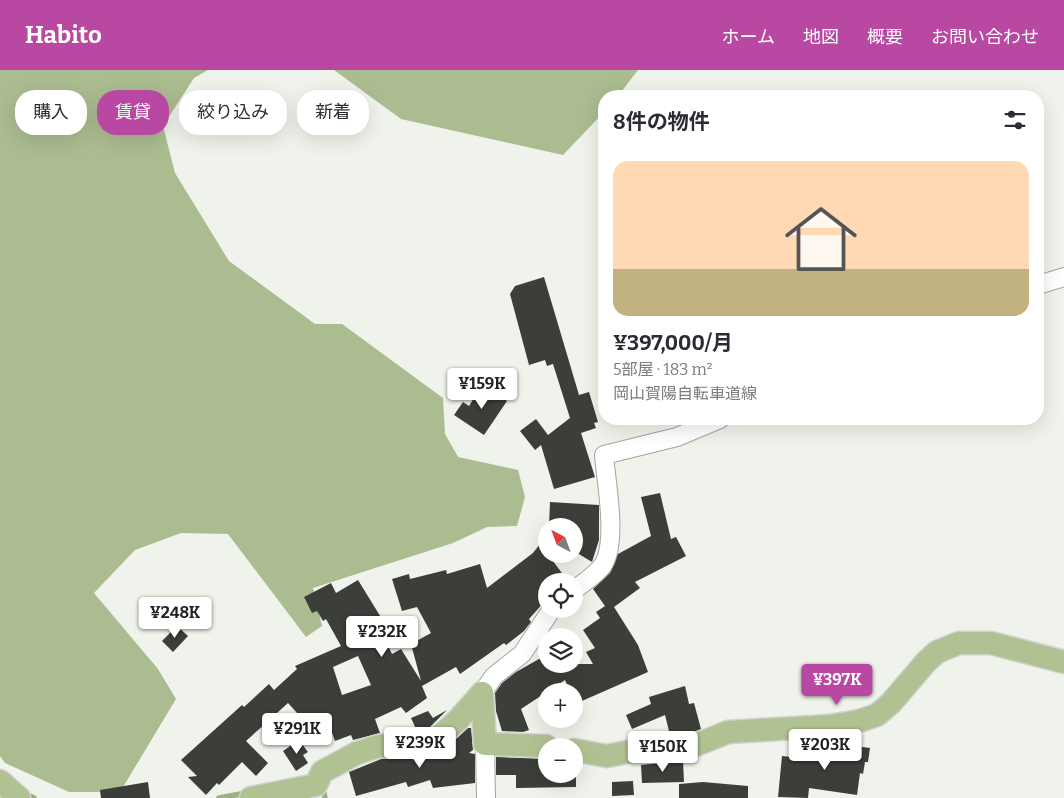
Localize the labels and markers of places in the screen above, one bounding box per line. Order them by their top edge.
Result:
pin: ¥159K [447,368,517,410]
pin: ¥248K [140,596,210,639]
pin: ¥232K [347,616,417,658]
pin: ¥397K [802,664,872,706]
pin: ¥291K [262,712,332,755]
pin: ¥239K [385,726,455,769]
pin: ¥203K [790,728,860,771]
pin: ¥150K [628,730,698,773]

